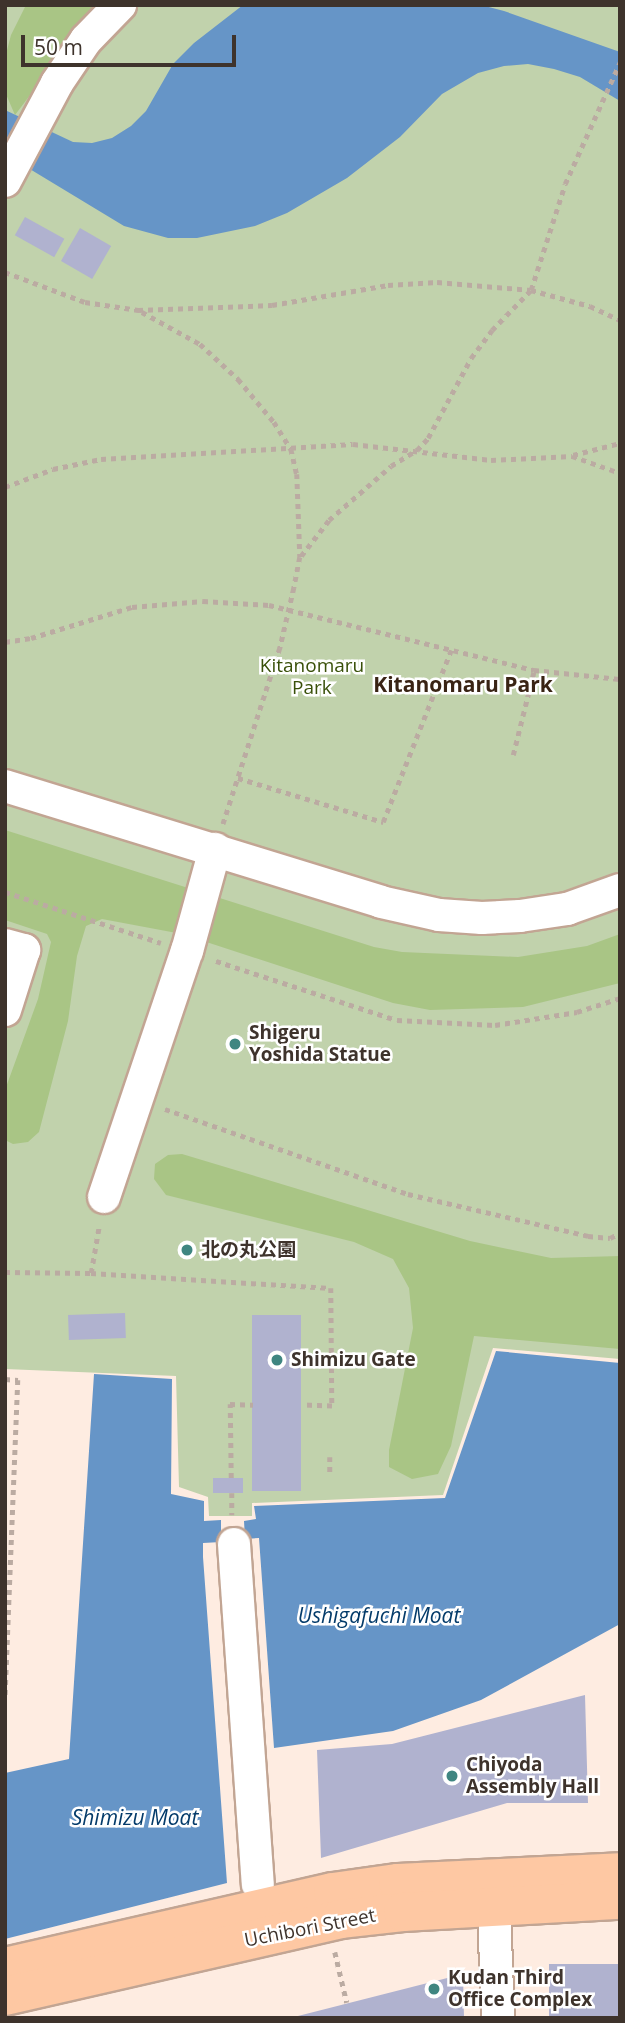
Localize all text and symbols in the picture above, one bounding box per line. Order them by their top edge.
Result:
scale bar [24,21,240,65]
text: 50 m [34,33,83,61]
park label: Kitanomaru Park [260,655,364,699]
district label: Kitanomaru Park [373,671,553,697]
place label: Shigeru Yoshida Statue [249,1022,391,1066]
marker: Shigeru Yoshida Statue [227,1036,243,1052]
place label: 北の丸公園 [201,1239,296,1261]
marker: 北の丸公園 [179,1242,195,1258]
place label: Shimizu Gate [291,1349,416,1371]
marker: Shimizu Gate [269,1352,285,1368]
water label: Ushigafuchi Moat [298,1602,460,1628]
place label: Chiyoda Assembly Hall [466,1754,599,1798]
marker: Chiyoda Assembly Hall [444,1768,460,1784]
water label: Shimizu Moat [72,1804,198,1830]
street label: Uchibori Street [243,1904,377,1952]
place label: Kudan Third Office Complex [448,1967,592,2011]
marker: Kudan Third Office Complex [426,1981,442,1997]

